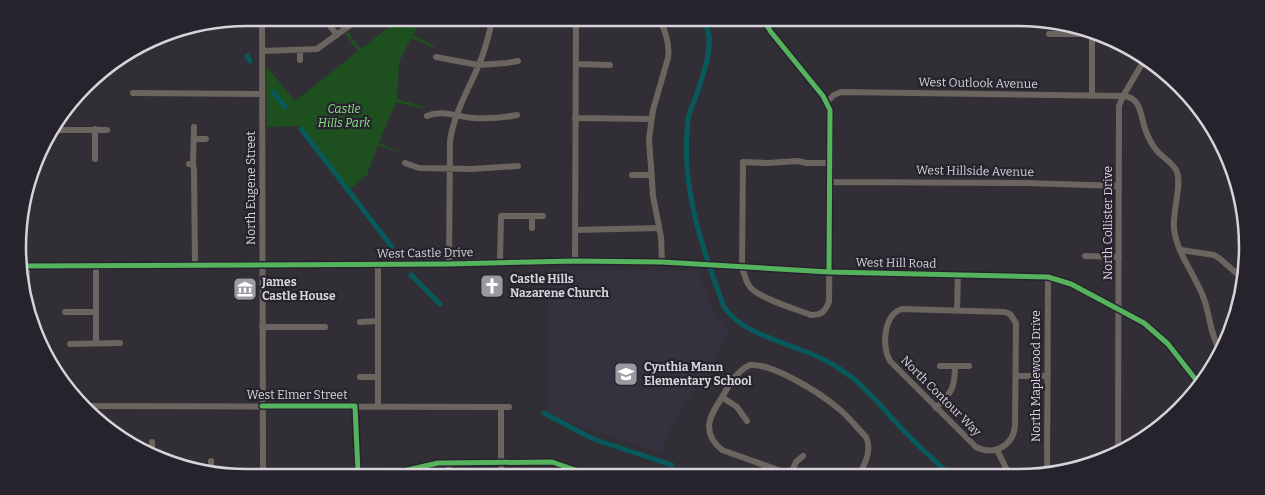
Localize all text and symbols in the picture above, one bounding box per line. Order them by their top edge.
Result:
street label: West Outlook Avenue [918,75,1038,91]
park label: Castle Hills Park [318,102,371,130]
street label: North Eugene Street [244,130,258,245]
street label: West Hillside Avenue [916,163,1034,179]
street label: North Collister Drive [1101,166,1115,280]
street label: West Castle Drive [377,245,473,261]
street label: West Hill Road [855,255,937,271]
place label: Castle Hills Nazarene Church [510,272,609,300]
church icon: Castle Hills Nazarene Church [479,273,505,299]
place label: James Castle House [261,275,336,303]
museum icon: James Castle House [232,276,258,302]
street label: North Maplewood Drive [1029,310,1043,442]
street label: North Contour Way [898,353,984,439]
place label: Cynthia Mann Elementary School [644,360,752,388]
school or university icon: Cynthia Mann Elementary School [613,361,639,387]
street label: West Elmer Street [247,388,348,402]

